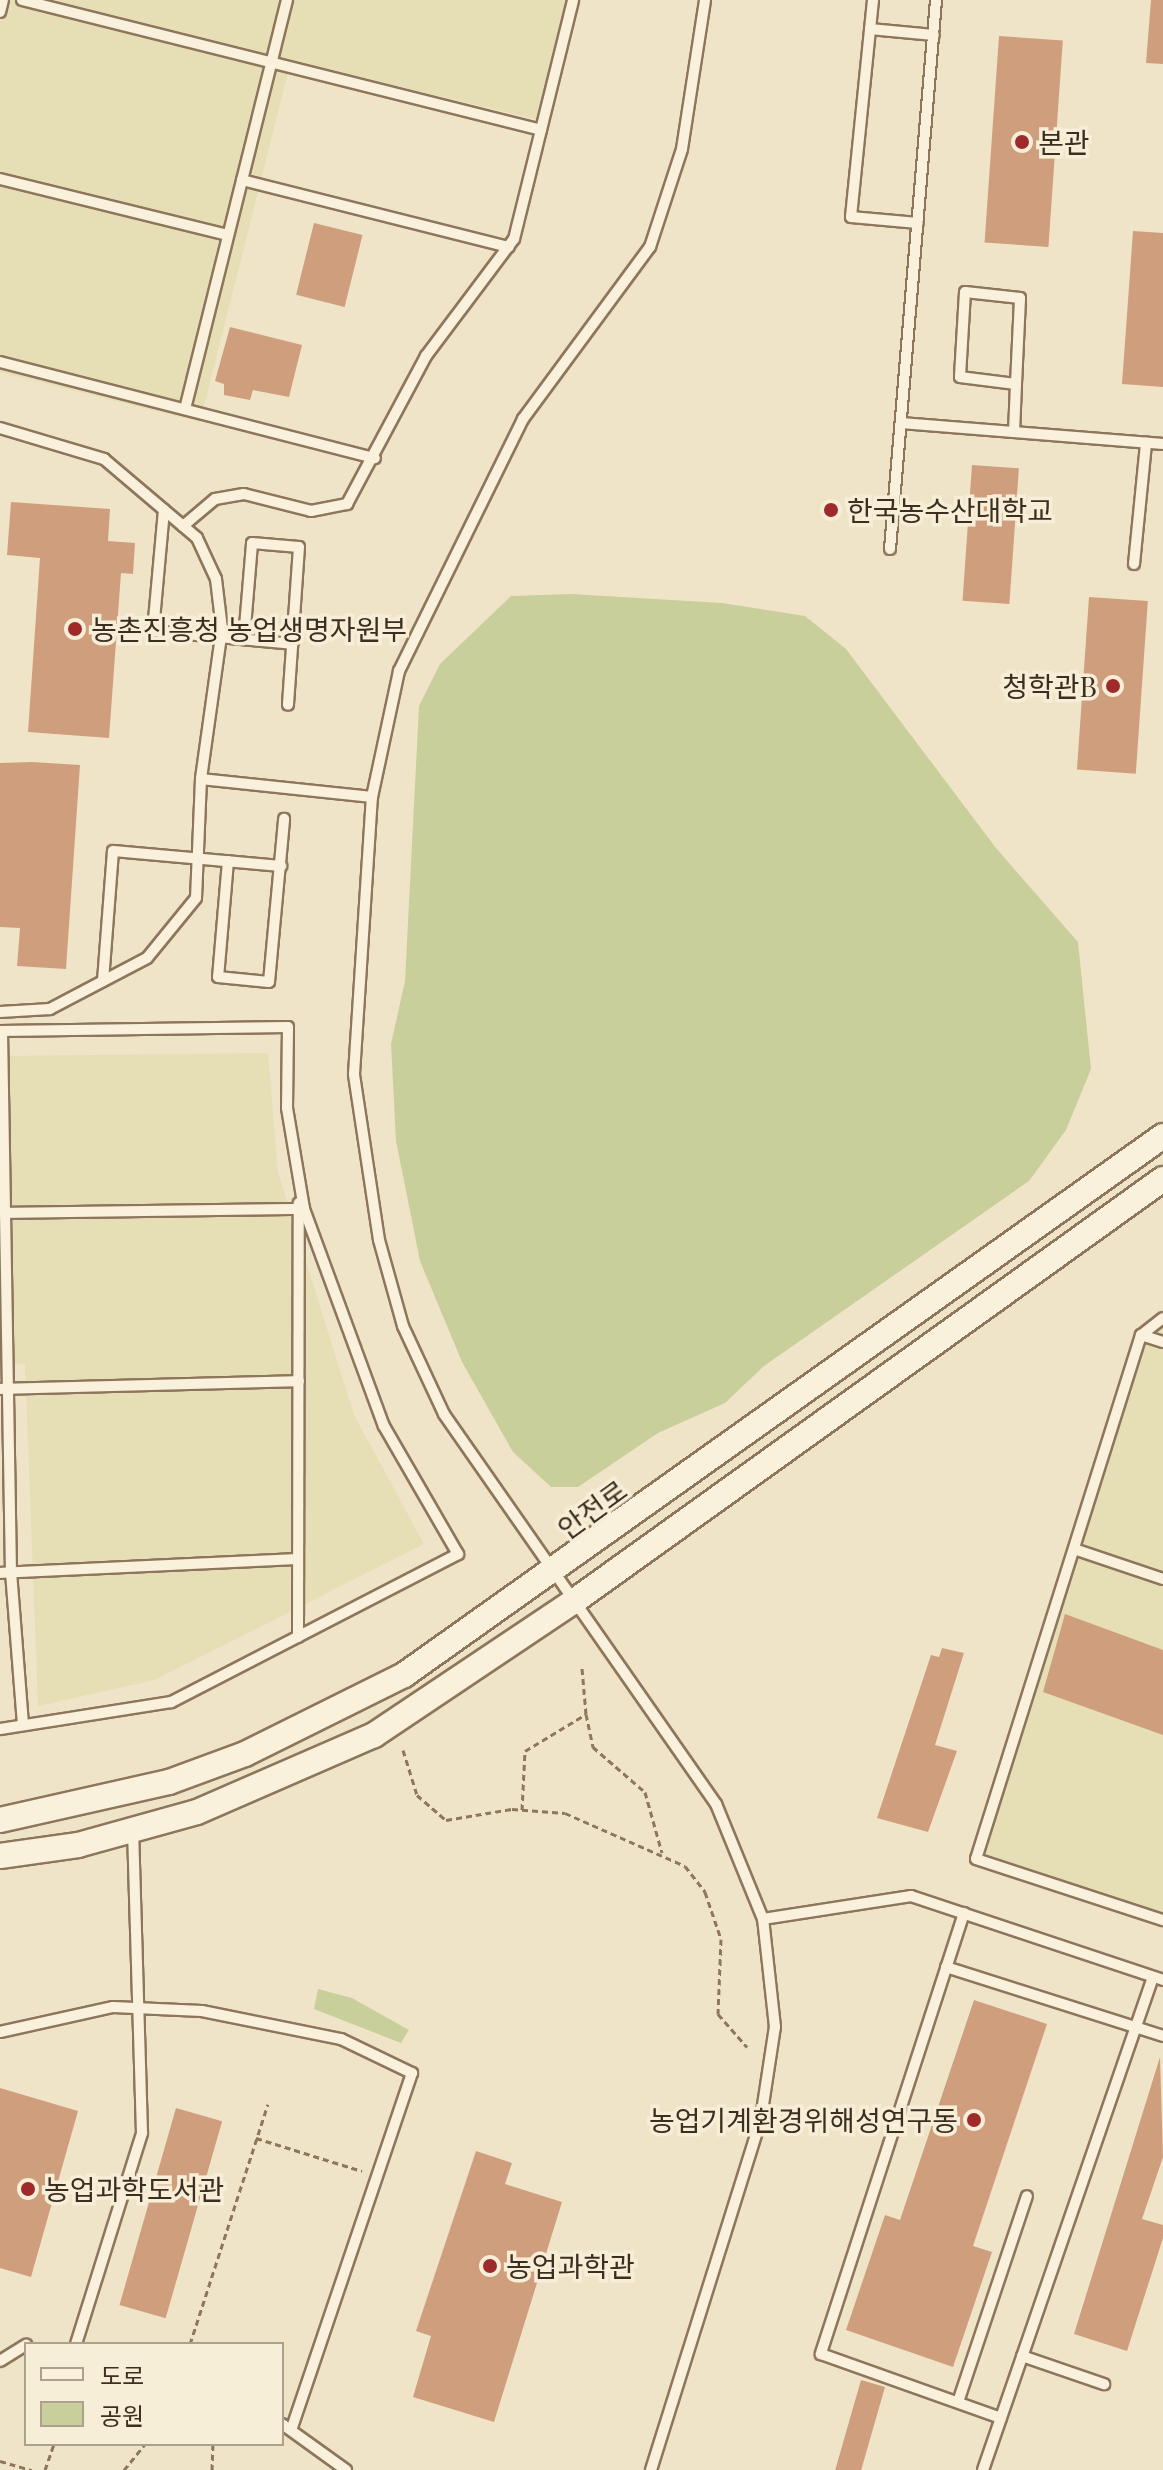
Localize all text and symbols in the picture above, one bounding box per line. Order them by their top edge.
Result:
place label: 본관 [1038,125,1090,159]
marker: 본관 [1013,133,1031,151]
place label: 한국농수산대학교 [847,493,1053,527]
marker: 한국농수산대학교 [822,501,840,519]
place label: 농촌진흥청 농업생명자원부 [91,612,407,646]
marker: 농촌진흥청 농업생명자원부 [66,620,84,638]
place label: 청학관B [1002,669,1097,703]
marker: 청학관B [1104,677,1122,695]
street label: 안전로 [551,1473,633,1545]
place label: 농업기계환경위해성연구동 [649,2103,958,2137]
marker: 농업기계환경위해성연구동 [965,2111,983,2129]
place label: 농업과학도서관 [44,2172,224,2206]
marker: 농업과학도서관 [19,2180,37,2198]
place label: 농업과학관 [506,2249,635,2283]
marker: 농업과학관 [481,2257,499,2275]
legend [24,2342,284,2446]
text: 도로 [100,2359,144,2391]
text: 공원 [100,2399,144,2431]

